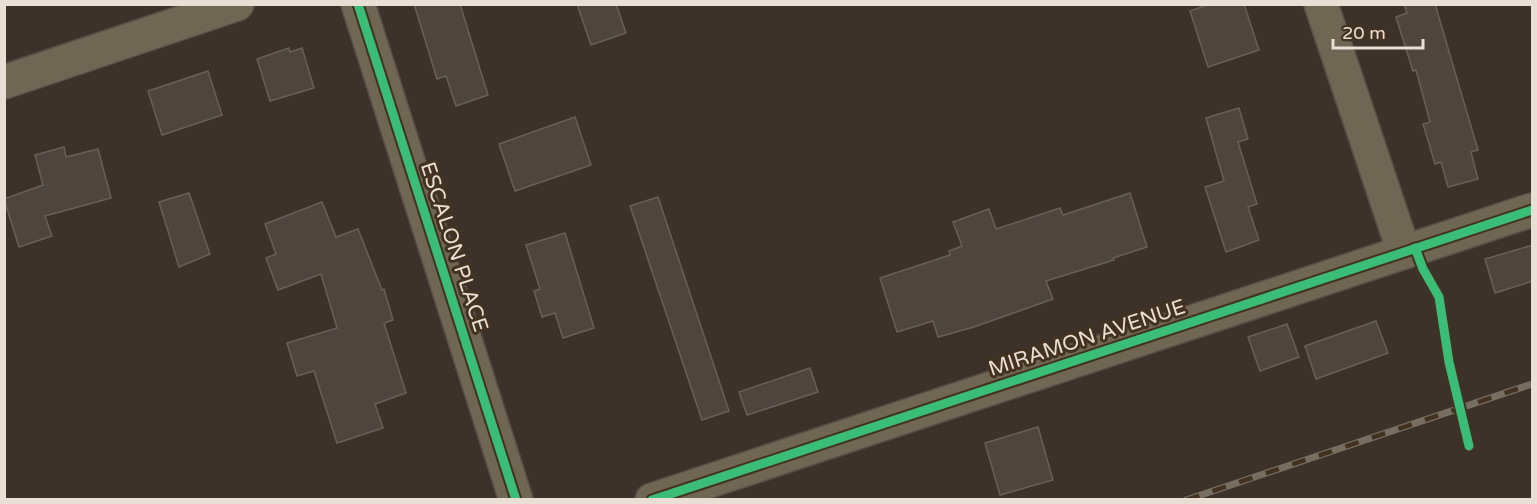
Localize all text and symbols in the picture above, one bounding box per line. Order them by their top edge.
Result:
scale bar [1333,12,1423,50]
text: 20 m [1342,22,1386,44]
street label: ESCALON PLACE [415,159,493,335]
street label: MIRAMON AVENUE [985,294,1189,382]

